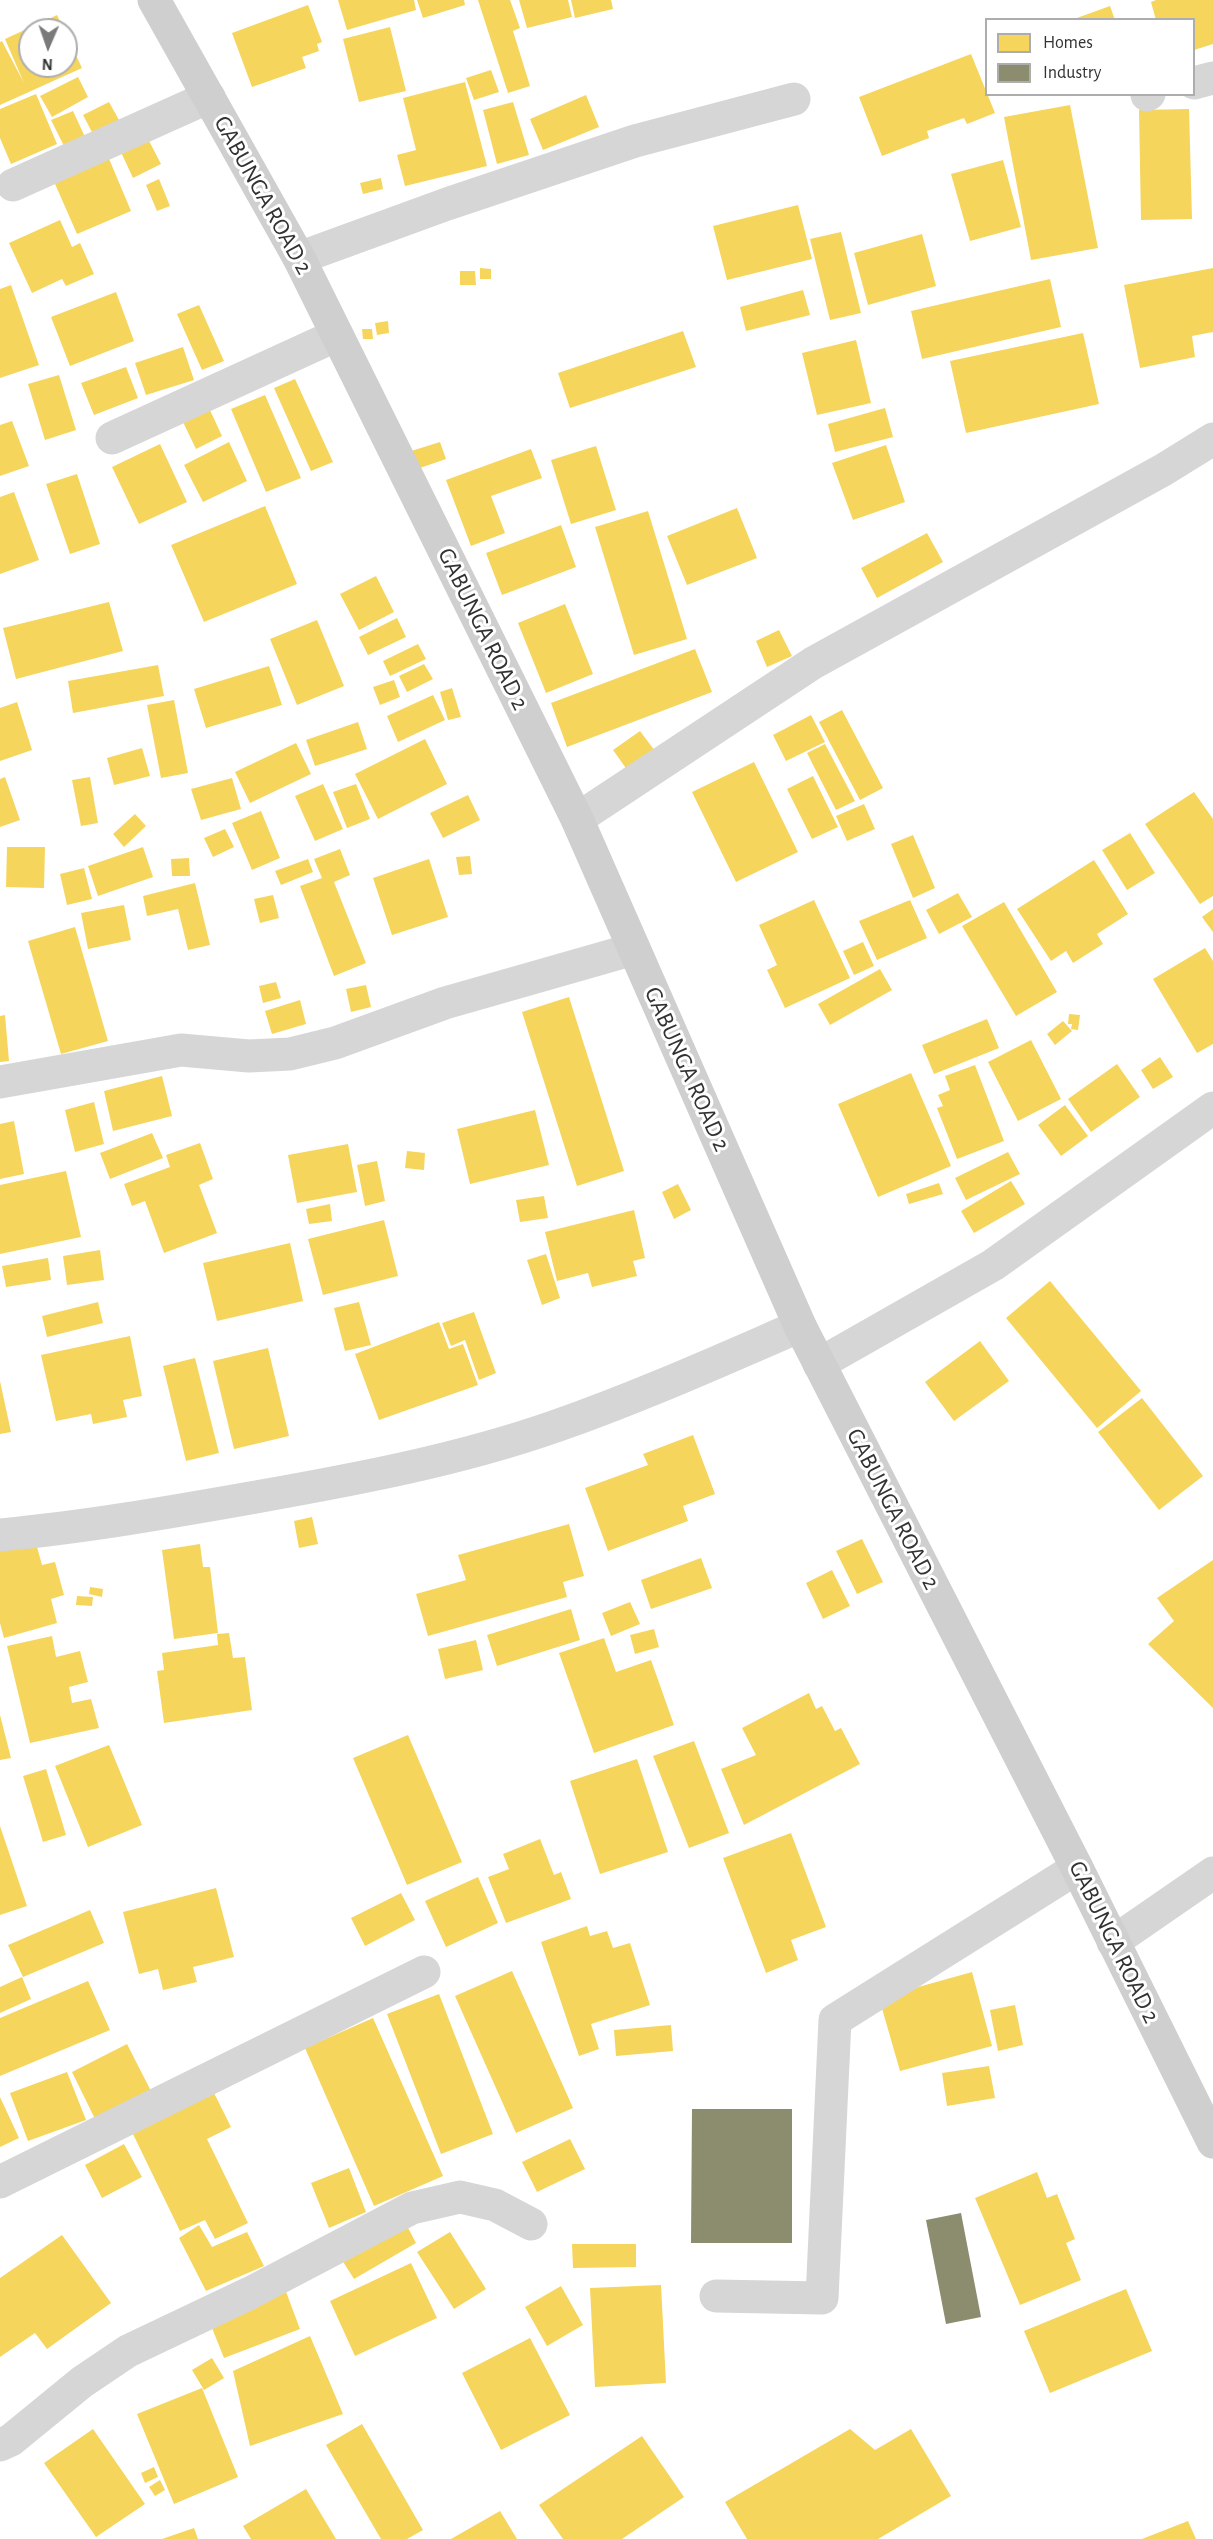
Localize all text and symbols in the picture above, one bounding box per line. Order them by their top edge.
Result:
north arrow [18,18,78,78]
legend [985,18,1195,96]
text: Homes [1043,34,1093,52]
text: N [42,56,53,72]
text: Industry [1043,64,1102,82]
street label: GABUNGA ROAD 2 [208,111,318,279]
street label: GABUNGA ROAD 2 [431,543,535,715]
street label: GABUNGA ROAD 2 [638,982,736,1156]
street label: GABUNGA ROAD 2 [840,1424,946,1594]
street label: GABUNGA ROAD 2 [1062,1856,1166,2028]

